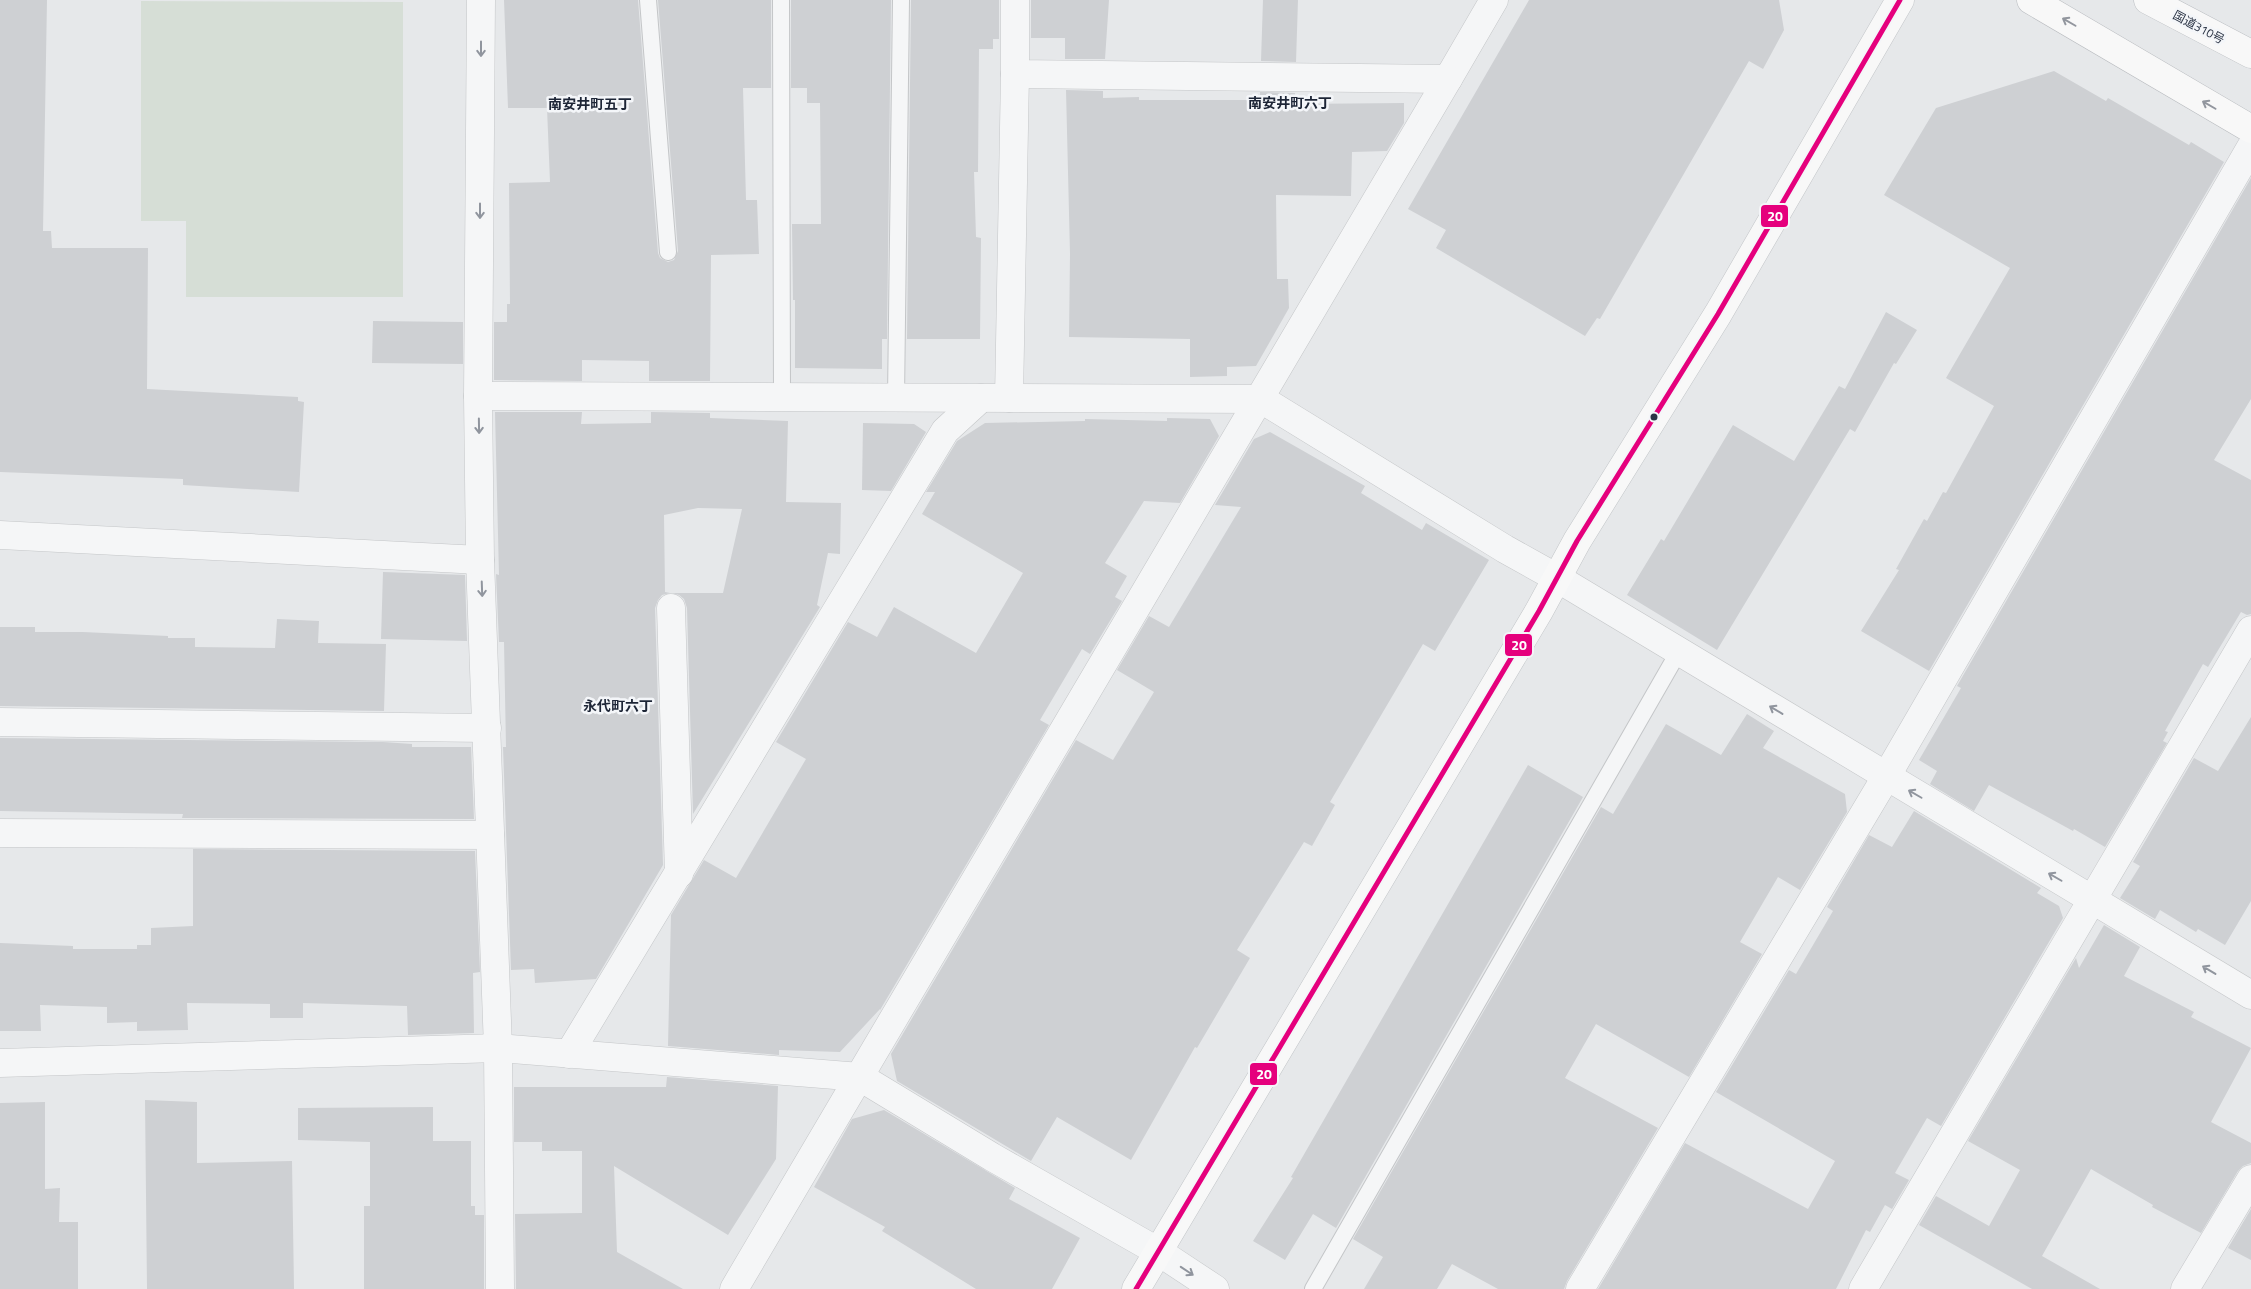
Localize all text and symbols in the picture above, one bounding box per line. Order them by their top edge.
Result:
street label: 国道310号 [2170,5,2228,49]
one-way arrow [2062,17,2076,27]
one-way arrow [476,40,486,56]
district label: 南安井町六丁 [1248,92,1332,113]
district label: 南安井町五丁 [548,93,632,114]
one-way arrow [2202,99,2217,109]
one-way arrow [475,202,485,219]
line badge: 20 [1760,204,1789,228]
text: 20 [1767,205,1783,226]
unlabelled marker [1649,412,1659,422]
one-way arrow [474,418,484,434]
one-way arrow [477,580,486,596]
line badge: 20 [1504,633,1533,657]
text: 20 [1511,634,1527,655]
district label: 永代町六丁 [583,695,653,716]
one-way arrow [1770,705,1784,715]
one-way arrow [1909,789,1923,799]
one-way arrow [2049,871,2063,881]
one-way arrow [2203,964,2217,974]
line badge: 20 [1249,1062,1278,1086]
text: 20 [1256,1063,1272,1084]
one-way arrow [1180,1266,1194,1276]

